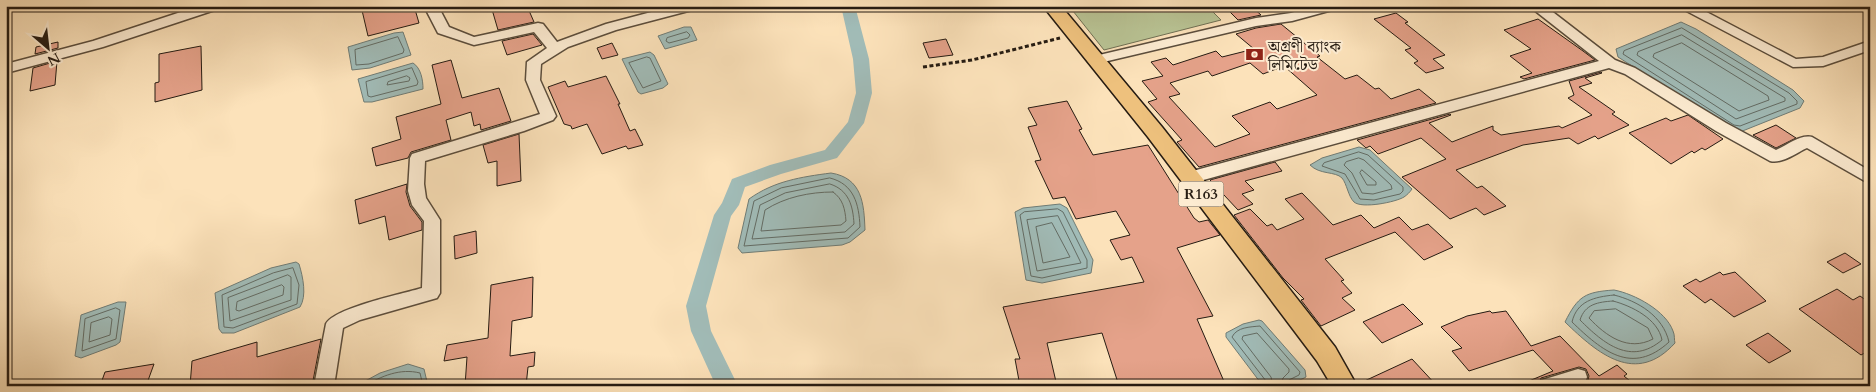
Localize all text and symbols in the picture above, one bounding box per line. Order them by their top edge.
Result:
north arrow [22,22,72,72]
place label: অগ্রণী ব্যাংক লিমিটেড [1267,36,1341,76]
bank icon: অগ্রণী ব্যাংক লিমিটেড [1244,45,1264,65]
text: N [44,48,64,70]
road number: R163 [1178,182,1224,206]

